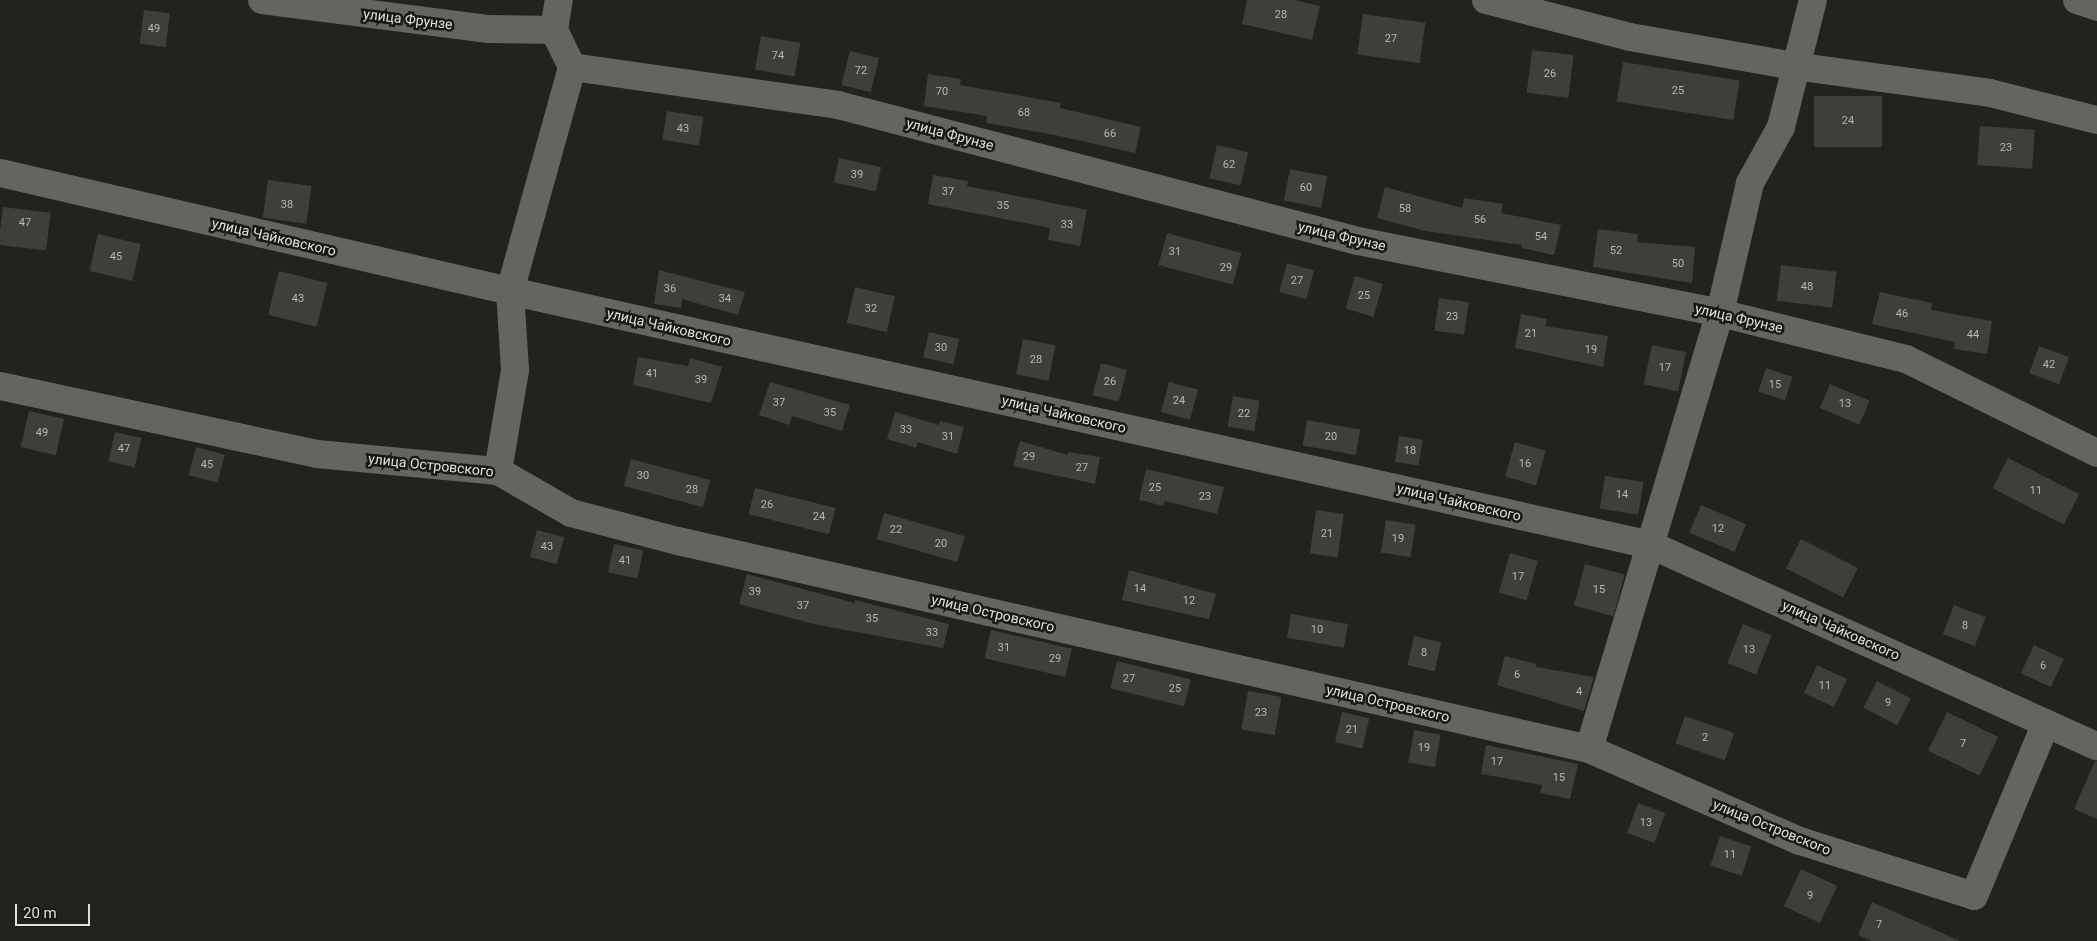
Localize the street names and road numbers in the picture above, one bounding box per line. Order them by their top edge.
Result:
street label: улица Фрунзе [362,5,454,33]
street label: улица Фрунзе [904,114,996,154]
street label: улица Чайковского [210,215,338,259]
street label: улица Фрунзе [1296,218,1388,254]
street label: улица Фрунзе [1693,300,1785,336]
street label: улица Чайковского [605,305,733,349]
street label: улица Чайковского [1000,392,1128,436]
street label: улица Островского [368,450,494,480]
street label: улица Чайковского [1395,480,1523,524]
street label: улица Островского [930,591,1056,635]
street label: улица Чайковского [1780,596,1902,664]
street label: улица Островского [1325,681,1451,725]
street label: улица Островского [1710,796,1834,858]

